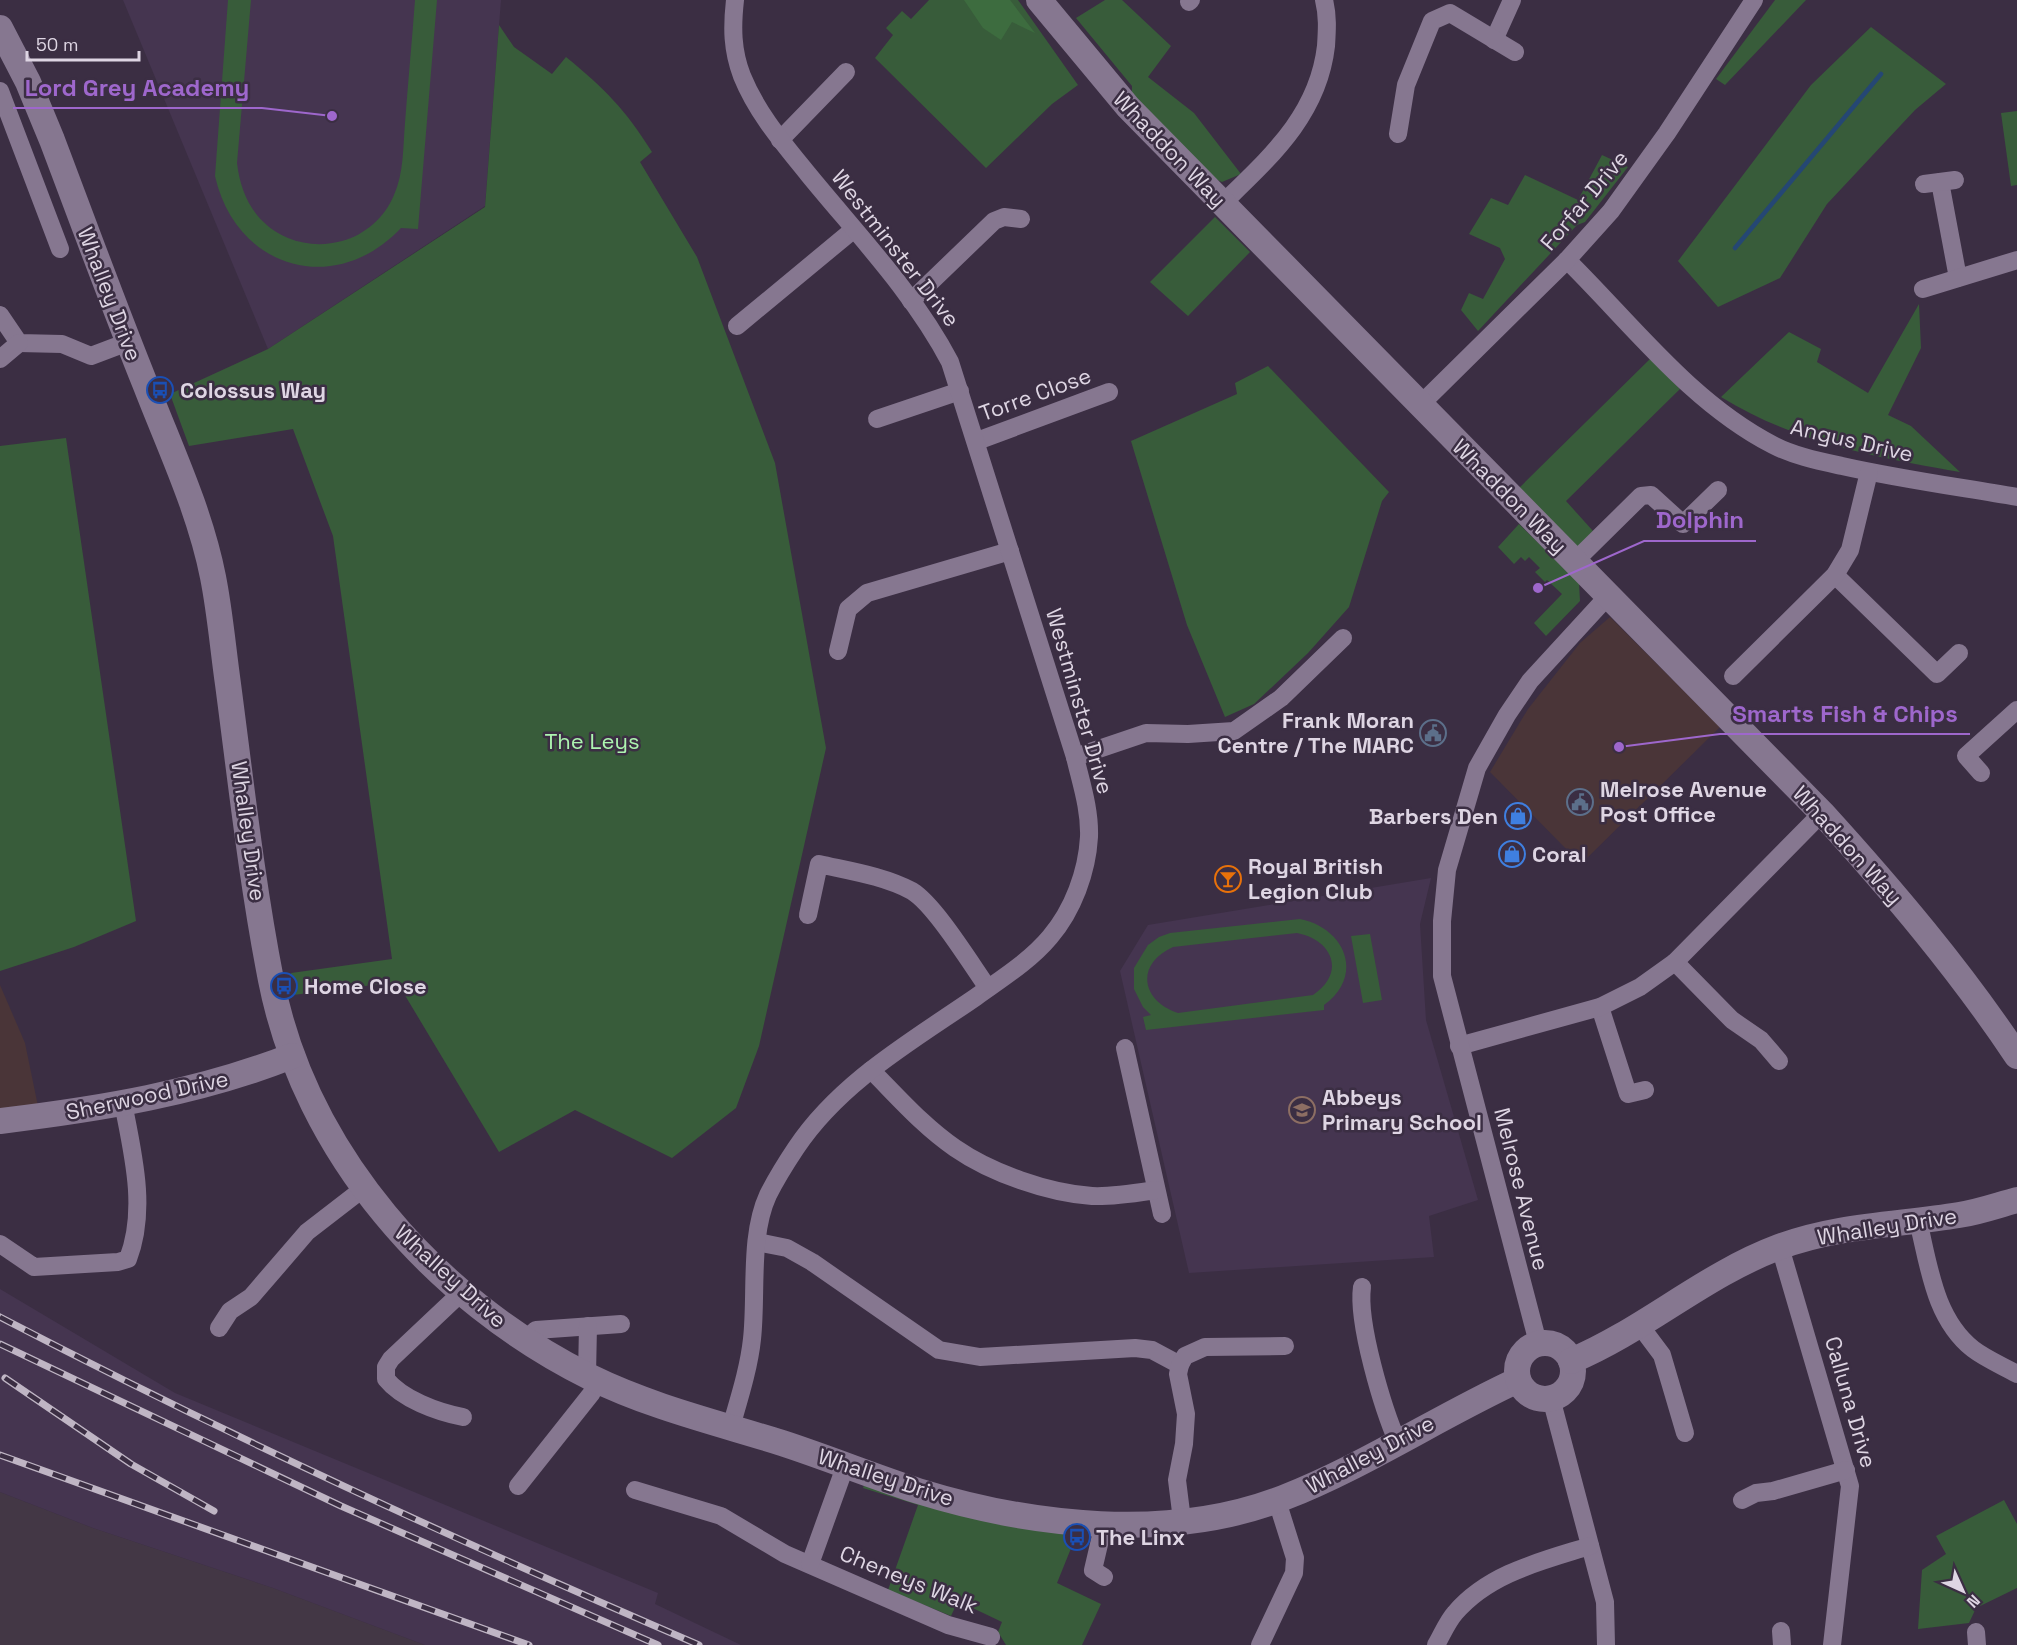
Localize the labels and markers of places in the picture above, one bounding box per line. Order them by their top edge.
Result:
callout: Lord Grey Academy [13,66,262,108]
bus stop icon: Colossus Way [145,375,175,405]
place label: Colossus Way [180,376,326,404]
callout: Dolphin [1644,499,1756,541]
callout: Smarts Fish & Chips [1720,692,1970,734]
place label: Frank Moran Centre / The MARC [1218,706,1414,759]
public building icon: Frank Moran Centre / The MARC [1418,718,1448,748]
place label: Melrose Avenue Post Office [1600,775,1767,828]
public building icon: Melrose Avenue Post Office [1565,787,1595,817]
shop icon: Barbers Den [1503,801,1533,831]
place label: Barbers Den [1369,802,1498,830]
shop icon: Coral [1497,839,1527,869]
place label: Coral [1532,840,1587,868]
place label: Royal British Legion Club [1248,852,1383,905]
bar icon: Royal British Legion Club [1213,864,1243,894]
bus stop icon: Home Close [269,971,299,1001]
place label: Home Close [304,972,427,1000]
place label: Abbeys Primary School [1322,1083,1482,1136]
school or university icon: Abbeys Primary School [1287,1095,1317,1125]
bus stop icon: The Linx [1062,1522,1092,1552]
place label: The Linx [1096,1523,1185,1551]

